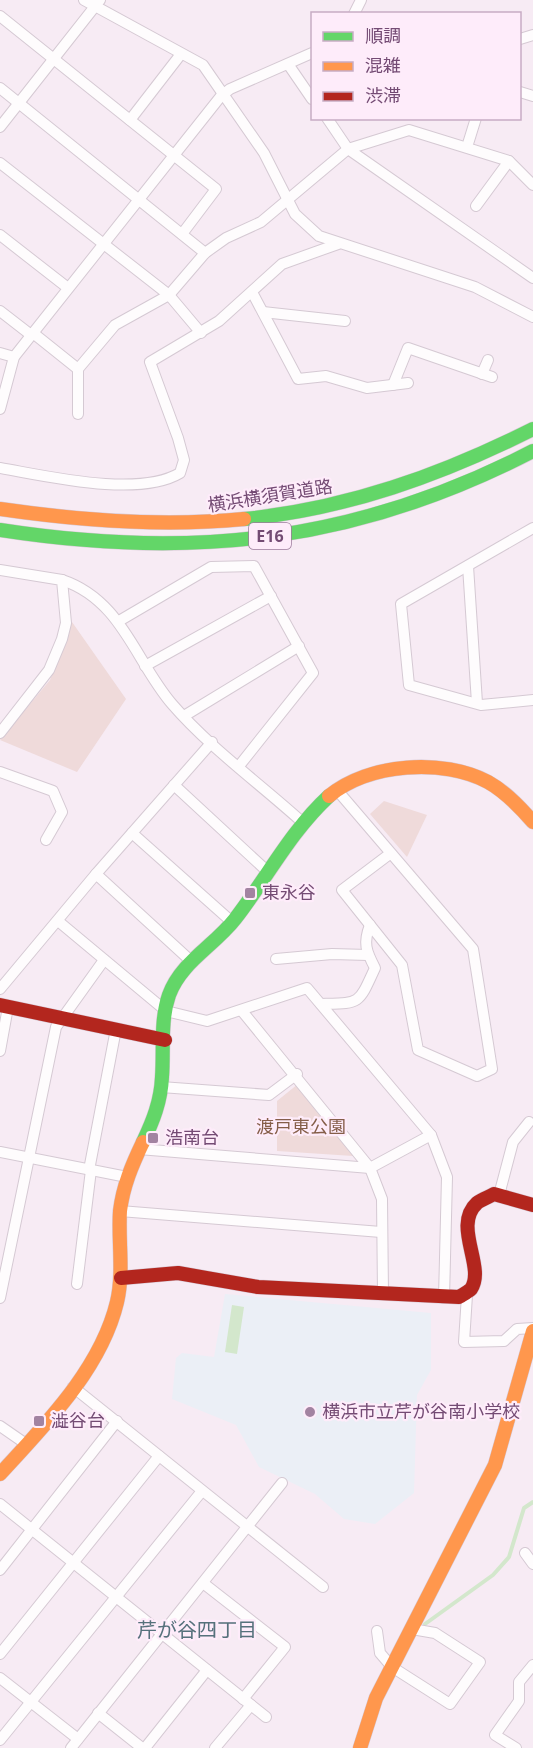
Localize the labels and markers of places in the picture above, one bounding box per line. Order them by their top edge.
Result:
place label: 東永谷 [262,880,316,904]
marker: 東永谷 [243,886,257,900]
place label: 浩南台 [165,1125,219,1149]
marker: 浩南台 [146,1131,160,1145]
place label: 横浜市立芹が谷南小学校 [322,1399,520,1423]
marker: 横浜市立芹が谷南小学校 [303,1405,317,1419]
place label: 澁谷台 [51,1408,105,1432]
marker: 澁谷台 [32,1414,46,1428]

